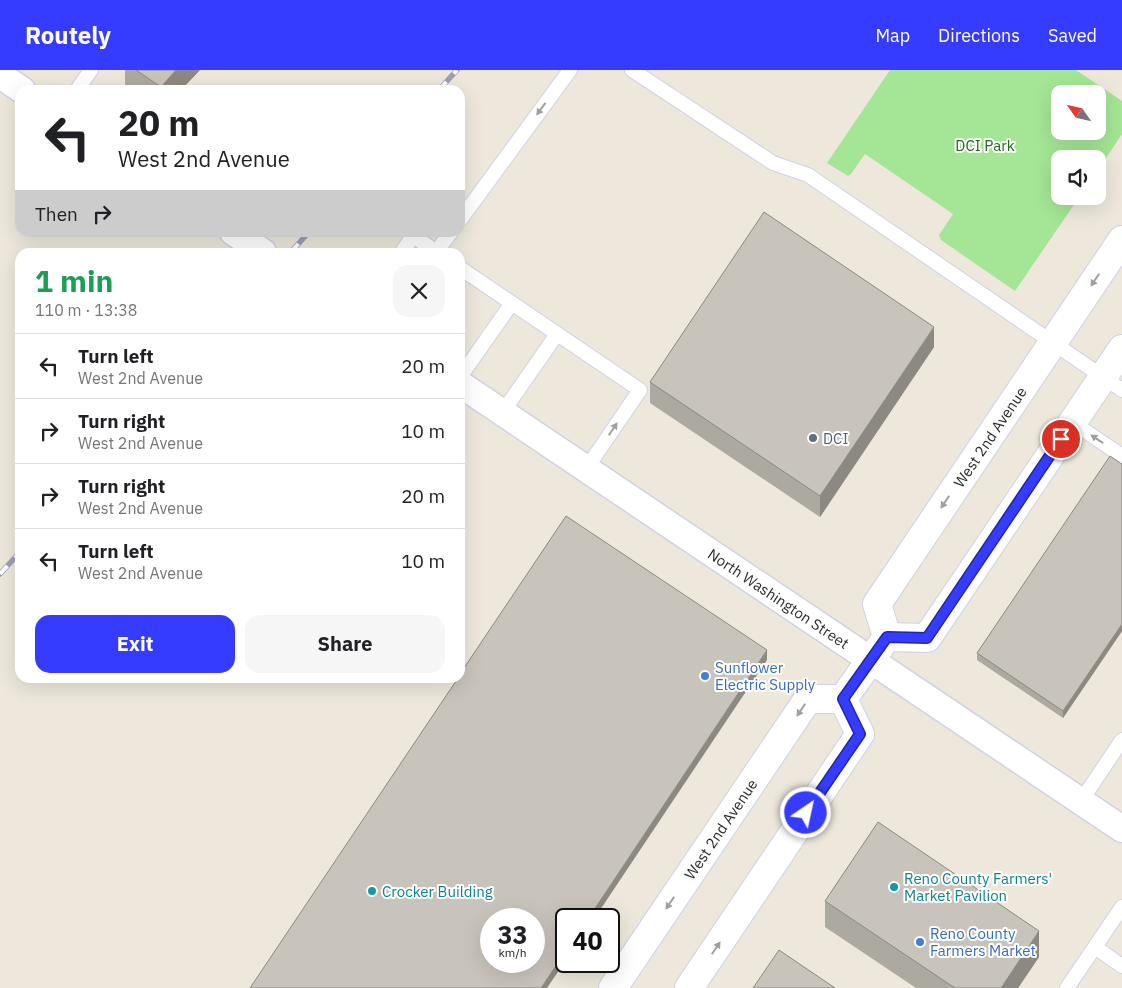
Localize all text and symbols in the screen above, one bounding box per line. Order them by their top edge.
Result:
text: Routely [25,19,111,51]
text: Map [875,24,910,47]
text: Directions [938,24,1020,47]
text: Saved [1048,24,1097,47]
north arrow [1051,85,1106,140]
map controls [1051,85,1106,205]
text: 20 m [118,100,200,146]
one-way arrow [536,102,547,115]
icon: left [35,105,100,170]
park label: DCI Park [955,136,1015,155]
text: West 2nd Avenue [118,144,290,173]
button: sound [1051,150,1106,205]
icon: right [88,200,116,228]
text: Then [35,202,78,226]
text: 1 min [35,261,113,300]
button: close [393,265,445,317]
one-way arrow [1090,273,1099,287]
text: 110 m · 13:38 [35,300,137,320]
text: Turn left [78,344,154,368]
icon: left [35,352,63,380]
text: 20 m [401,354,445,378]
text: West 2nd Avenue [78,368,203,388]
street label: West 2nd Avenue [949,383,1030,491]
text: Turn right [78,409,165,433]
icon: right [35,417,63,445]
pin [1040,418,1082,460]
text: 10 m [401,419,445,443]
one-way arrow [608,423,618,436]
icon: arrive [1047,425,1075,453]
place label: DCI [823,429,848,448]
marker: DCI [807,432,819,444]
text: West 2nd Avenue [78,433,203,453]
one-way arrow [1090,434,1104,444]
text: Turn right [78,474,165,498]
icon: right [35,482,63,510]
text: 20 m [401,484,445,508]
one-way arrow [940,495,950,509]
text: West 2nd Avenue [78,498,203,518]
text: Turn left [78,539,154,563]
street label: North Washington Street [704,544,853,652]
icon: left [35,547,63,575]
text: 10 m [401,549,445,573]
text: West 2nd Avenue [78,563,203,583]
button: Exit [35,615,235,673]
button: Share [245,615,445,673]
place label: Sunflower Electric Supply [715,658,816,694]
marker: Sunflower Electric Supply [699,670,711,682]
one-way arrow [796,704,805,717]
street label: West 2nd Avenue [680,775,761,883]
position arrow [779,786,831,838]
place label: Reno County Farmers' Market Pavilion [904,869,1052,905]
marker: Reno County Farmers' Market Pavilion [888,881,900,893]
place label: Crocker Building [382,882,493,901]
marker: Crocker Building [366,885,378,897]
one-way arrow [665,896,675,910]
speed limit sign: 40 [555,908,620,973]
text: 33 [497,918,528,951]
place label: Reno County Farmers Market [930,924,1036,960]
marker: Reno County Farmers Market [914,936,926,948]
one-way arrow [712,941,721,954]
text: km/h [498,945,527,960]

